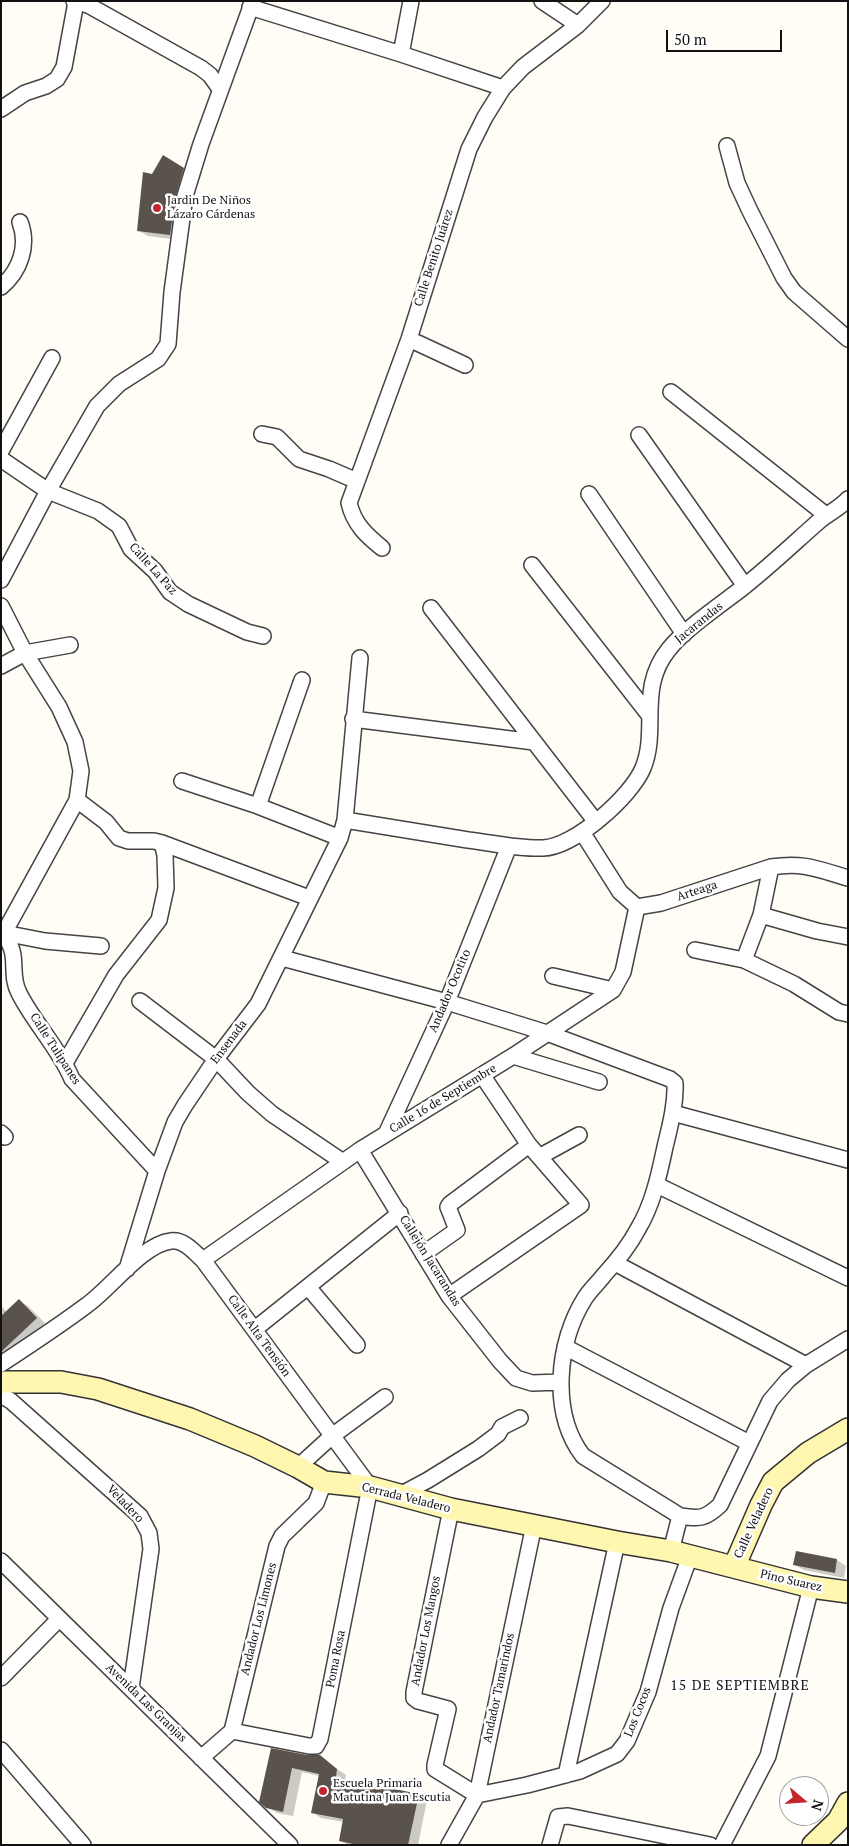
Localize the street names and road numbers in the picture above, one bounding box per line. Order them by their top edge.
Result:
street label: Calle Benito Juárez [411,207,457,309]
street label: Calle La Paz [126,540,180,598]
street label: Jacarandas [672,599,726,647]
street label: Arteaga [675,878,719,904]
street label: Andador Ocotito [426,947,474,1035]
street label: Calle Tulipanes [27,1011,83,1087]
street label: Ensenada [208,1017,250,1067]
street label: Calle 16 de Septiembre [387,1061,499,1137]
street label: Callejón Jacarandas [396,1213,464,1309]
street label: Calle Alta Tensión [224,1292,294,1380]
street label: Cerrada Veladero [360,1480,452,1516]
street label: Veladero [104,1482,146,1526]
street label: Calle Veladero [731,1485,777,1561]
street label: Andador Los Limones [238,1561,280,1677]
street label: Pino Suarez [759,1567,823,1595]
street label: Andador Los Mangos [408,1575,444,1687]
street label: Poma Rosa [323,1629,349,1689]
street label: Andador Tamarindos [480,1632,518,1744]
street label: Avenida Las Granjas [102,1661,190,1745]
street label: Los Cocos [621,1685,655,1739]

